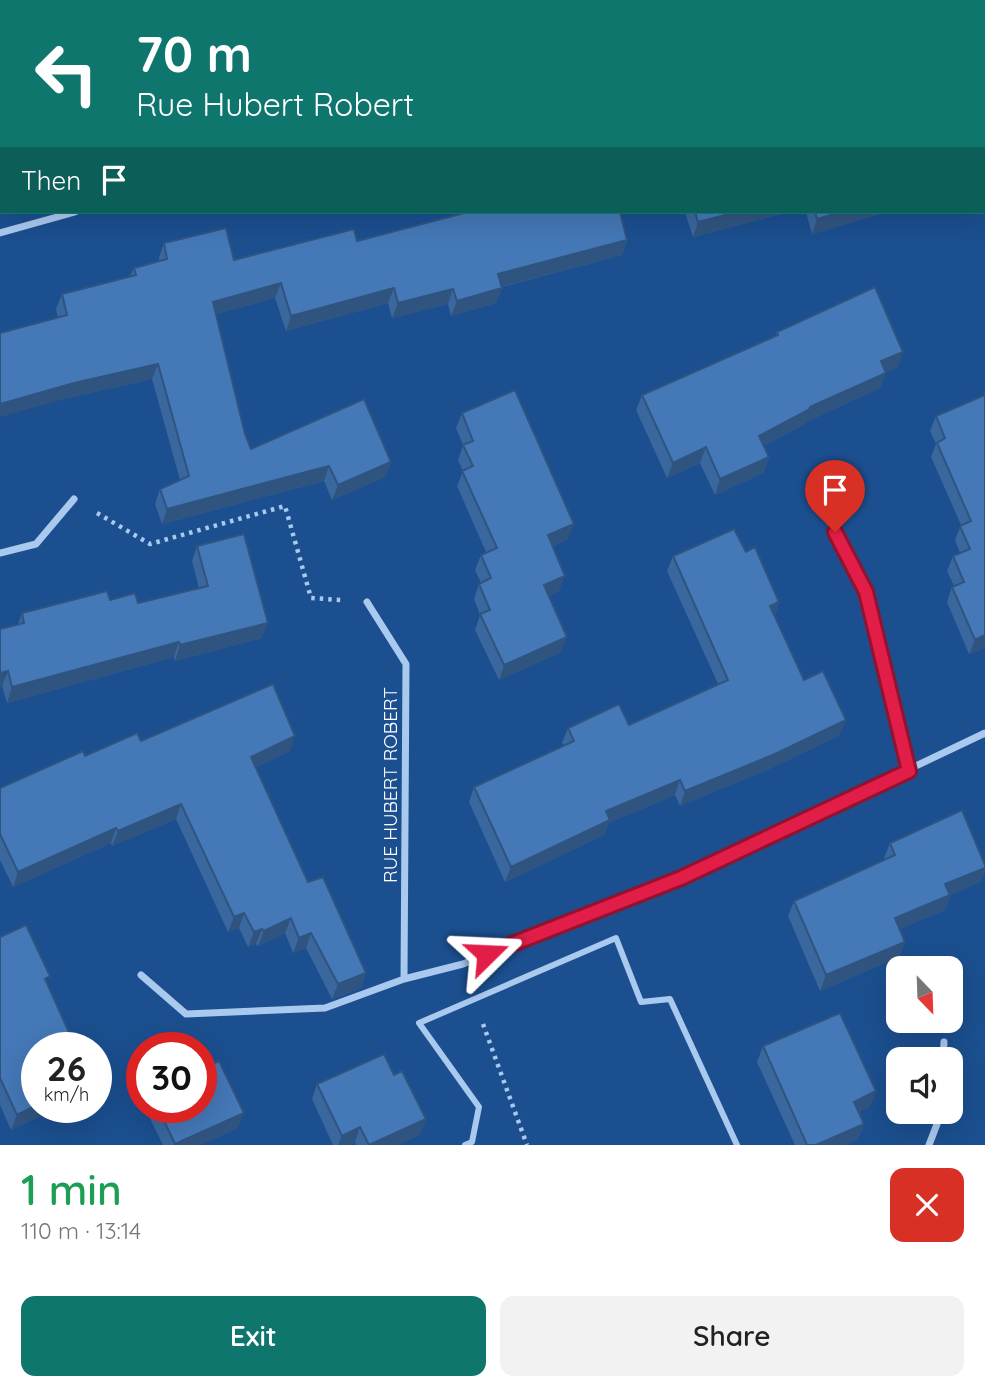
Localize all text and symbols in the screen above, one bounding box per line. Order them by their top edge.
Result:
text: 70 m [136,23,252,84]
icon: left [21,28,112,119]
text: Rue Hubert Robert [136,84,414,124]
icon: arrive [95,161,133,199]
text: Then [21,164,81,197]
pin [805,460,865,532]
icon: arrive [816,471,854,509]
street label: RUE HUBERT ROBERT [378,687,402,883]
position arrow [450,917,524,991]
north arrow [886,956,962,1032]
map controls [886,956,963,1124]
speed limit sign: 30 [126,1032,217,1123]
text: 26 [47,1046,86,1090]
button: sound [886,1047,963,1124]
text: km/h [44,1083,89,1106]
text: 1 min [21,1163,122,1216]
button: close [890,1168,964,1242]
text: 110 m · 13:14 [21,1216,141,1245]
button: Exit [21,1296,486,1376]
button: Share [500,1296,964,1376]

